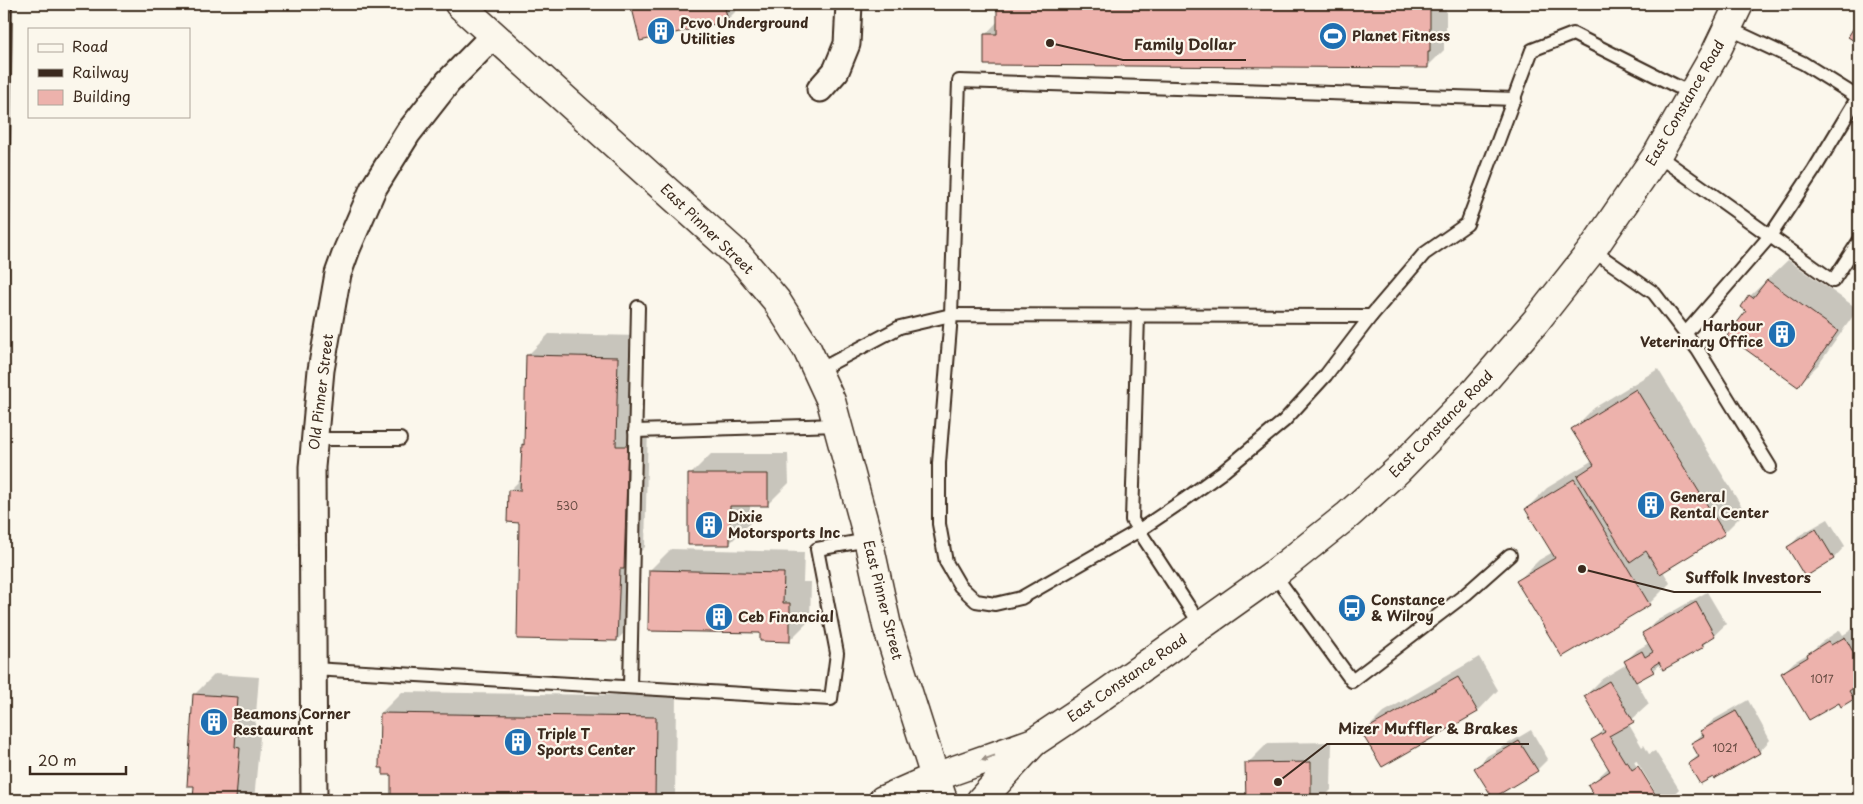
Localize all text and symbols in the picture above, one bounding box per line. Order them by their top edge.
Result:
place label: Pcvo Underground Utilities [680,12,809,49]
building icon: Pcvo Underground Utilities [646,16,676,46]
sports icon: Planet Fitness [1318,21,1348,51]
place label: Planet Fitness [1352,25,1450,46]
legend [28,28,190,118]
callout: Family Dollar [1123,30,1246,60]
text: Family Dollar [1134,32,1236,55]
text: Road [72,34,108,57]
street label: East Constance Road [1640,36,1729,170]
text: Railway [72,60,129,83]
text: Building [72,84,131,107]
street label: East Pinner Street [656,178,759,279]
place label: Harbour Veterinary Office [1640,315,1764,352]
building icon: Harbour Veterinary Office [1767,319,1797,349]
street label: Old Pinner Street [303,332,338,451]
street label: East Constance Road [1384,365,1498,482]
place label: General Rental Center [1670,486,1769,523]
building icon: General Rental Center [1636,490,1666,520]
house number: 530 [556,497,578,514]
place label: Dixie Motorsports Inc [728,506,840,543]
building icon: Dixie Motorsports Inc [694,510,724,540]
street label: East Pinner Street [858,538,909,662]
callout: Suffolk Investors [1674,562,1821,592]
text: Suffolk Investors [1685,565,1811,588]
place label: Constance & Wilroy [1371,589,1446,626]
bus stop icon: Constance & Wilroy [1337,593,1367,623]
building icon: Ceb Financial [704,602,734,632]
place label: Ceb Financial [738,606,834,627]
street label: East Constance Road [1062,628,1191,727]
house number: 1017 [1810,670,1834,687]
place label: Beamons Corner Restaurant [233,703,351,740]
building icon: Beamons Corner Restaurant [199,707,229,737]
callout: Mizer Muffler & Brakes [1327,714,1529,744]
text: Mizer Muffler & Brakes [1338,716,1518,739]
place label: Triple T Sports Center [537,723,636,760]
building icon: Triple T Sports Center [503,727,533,757]
house number: 1021 [1713,739,1738,756]
scale bar [30,744,126,776]
text: 20 m [38,748,77,771]
one-way arrow [980,754,995,762]

